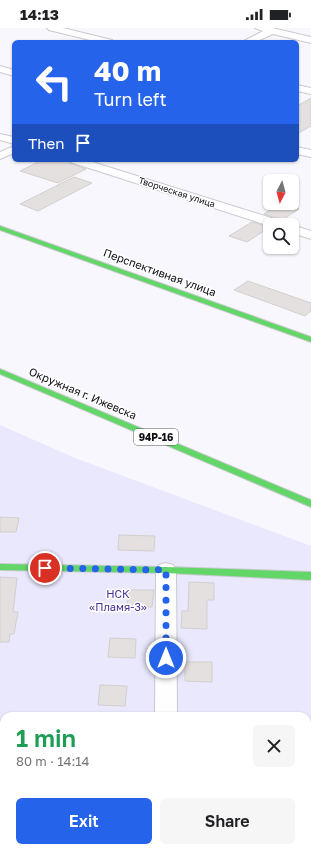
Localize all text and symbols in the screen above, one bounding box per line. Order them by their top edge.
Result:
text: 14:13 [20,5,59,23]
text: 40 m [94,54,161,87]
icon: left [28,56,80,108]
text: Turn left [94,88,167,110]
icon: arrive [72,132,94,154]
text: Then [28,134,64,152]
street label: Творческая улица [137,174,217,210]
north arrow [263,174,299,210]
map controls [263,174,299,254]
button: search [263,218,299,254]
street label: Перспективная улица [102,246,218,298]
street label: Окружная г. Ижевска [27,364,139,422]
road number: 94Р-16 [134,429,178,445]
pin [28,551,62,585]
icon: arrive [34,557,56,579]
park label: НСК «Пламя-3» [89,587,147,613]
position arrow [145,637,187,679]
text: 1 min [16,723,76,752]
button: close [253,725,295,767]
text: 80 m · 14:14 [16,753,90,769]
button: Exit [16,798,152,844]
button: Share [160,798,295,844]

